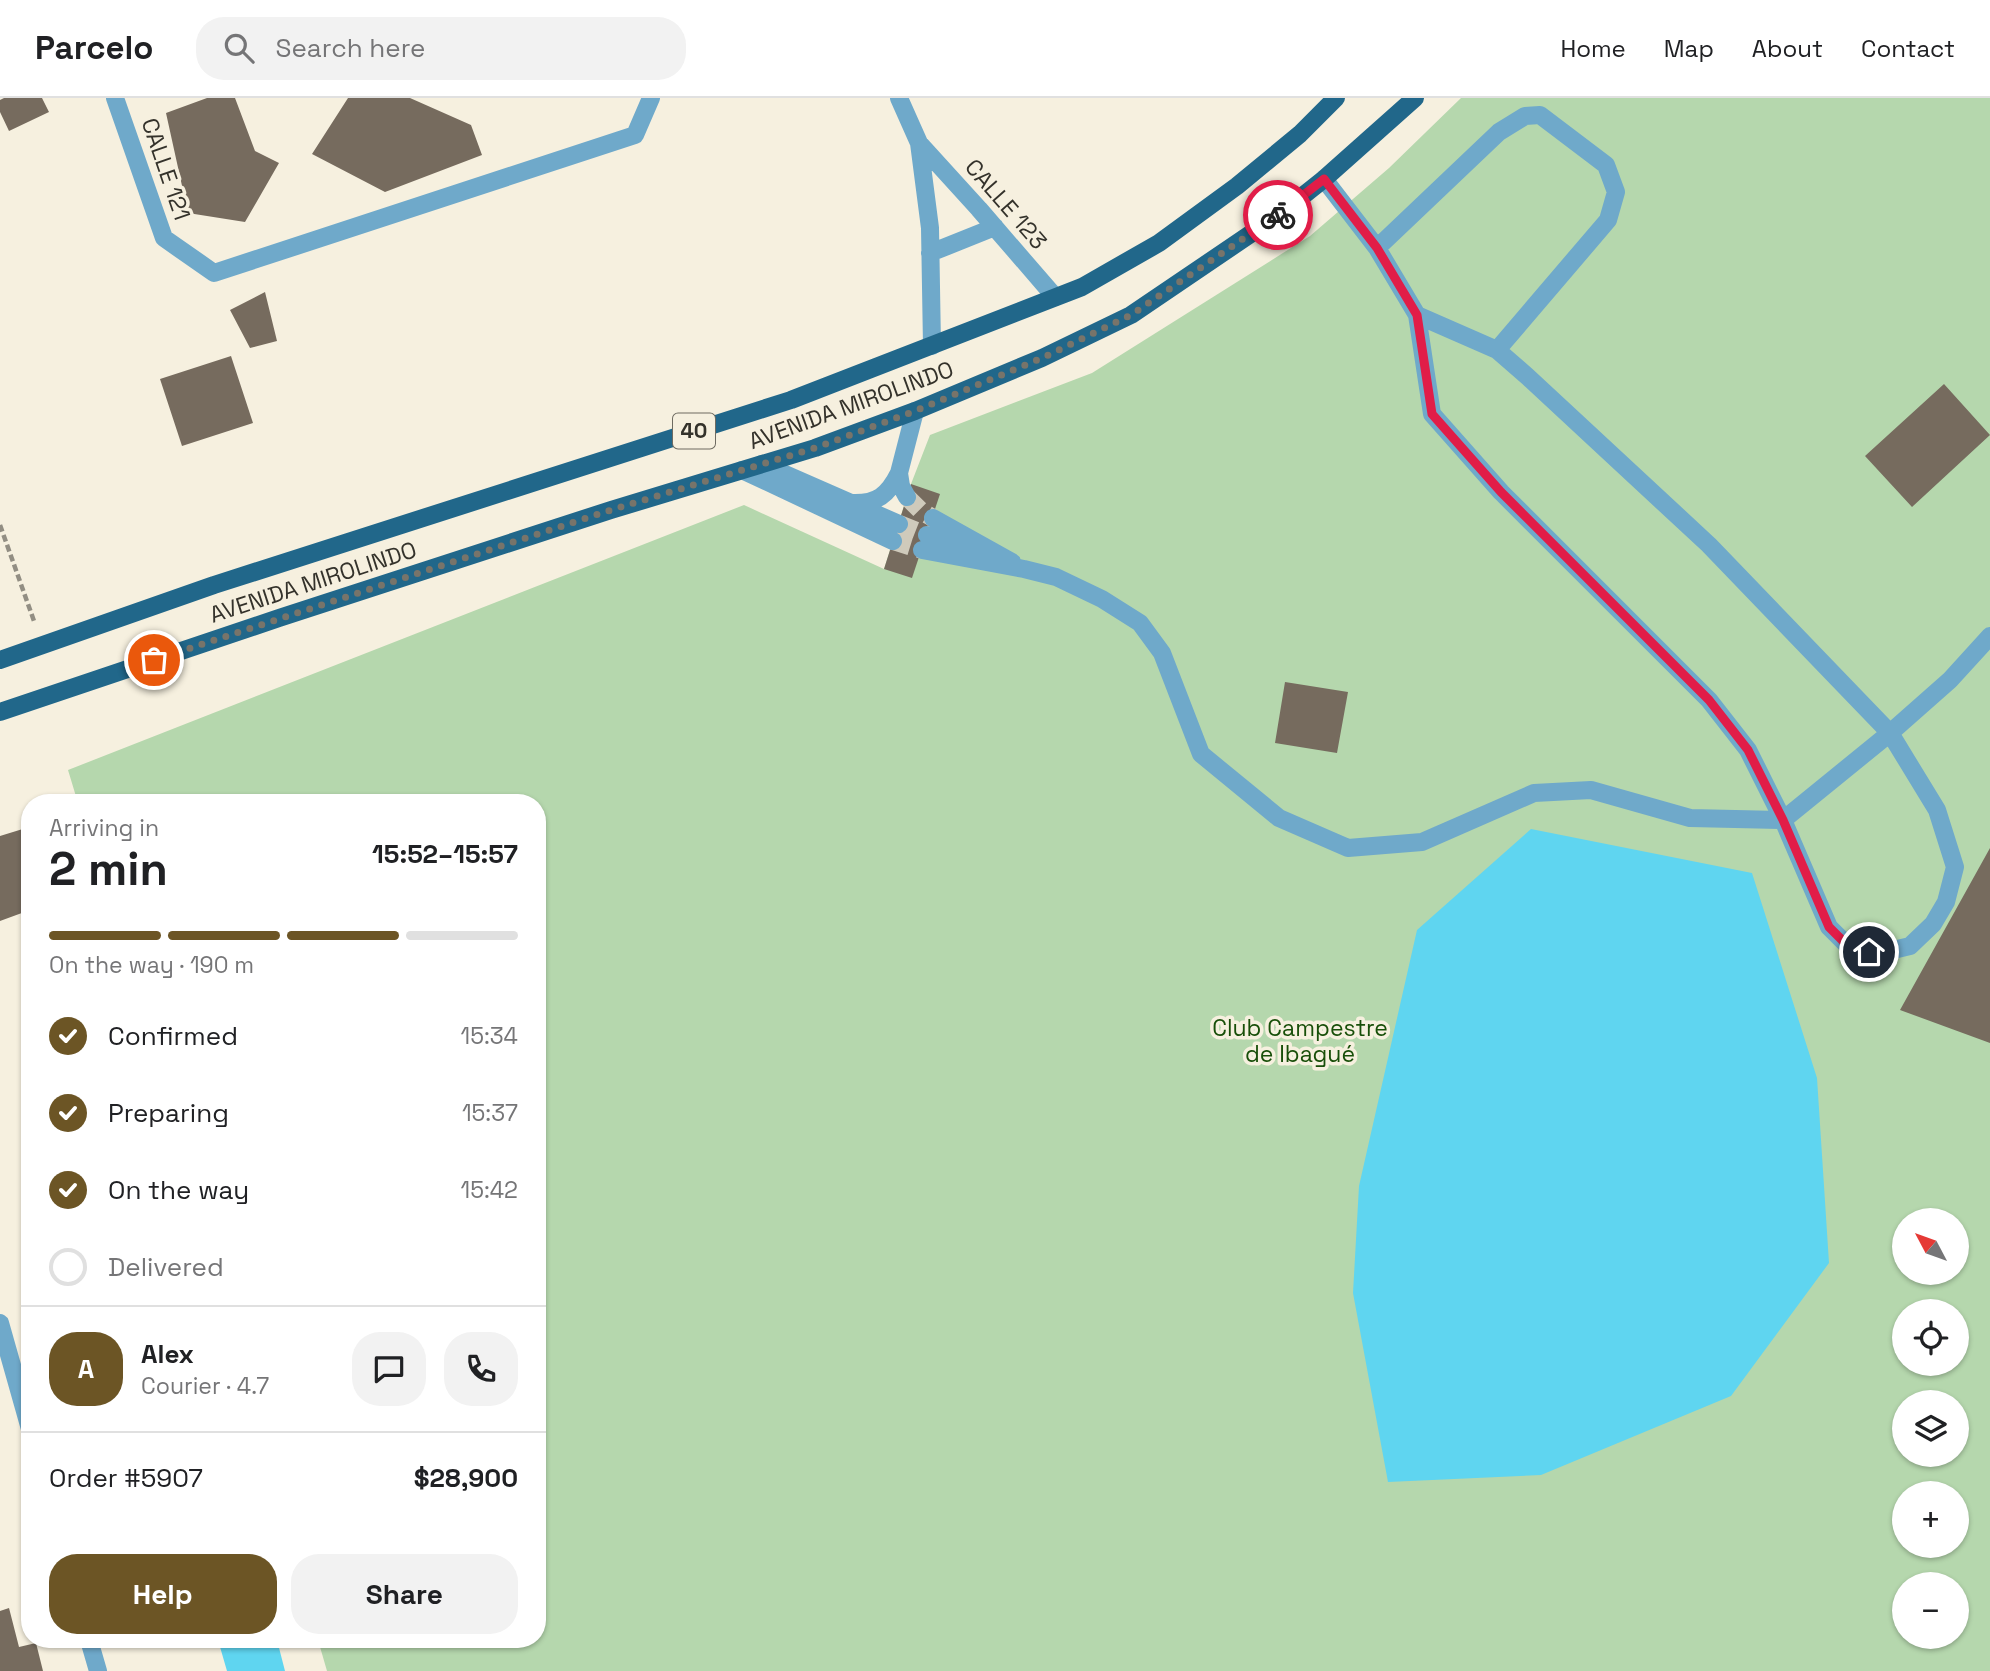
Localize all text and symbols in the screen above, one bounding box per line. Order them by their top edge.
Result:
search box [196,17,686,80]
text: Parcelo [35,27,154,69]
icon: search [220,29,258,67]
text: Search here [276,31,425,65]
text: Home [1560,33,1626,64]
text: Map [1664,33,1714,64]
text: About [1752,33,1823,64]
text: Contact [1861,33,1955,64]
street label: CALLE 121 [135,114,197,224]
street label: CALLE 123 [958,153,1054,255]
courier [1243,180,1313,250]
icon: bike [1259,196,1297,234]
street label: AVENIDA MIROLINDO [744,354,958,456]
road number: 40 [673,414,715,448]
street label: AVENIDA MIROLINDO [206,534,420,630]
pin [124,630,184,690]
icon: bag [135,641,173,679]
text: Arriving in [49,813,159,843]
text: 15:52–15:57 [372,837,518,871]
text: 2 min [49,840,168,898]
pin [1839,922,1899,982]
icon: home [1850,933,1888,971]
text: On the way · 190 m [49,950,254,980]
park label: Club Campestre de Ibagué [1212,1013,1388,1069]
icon: check [49,1017,87,1055]
text: Confirmed [108,1019,238,1053]
text: 15:34 [461,1021,518,1051]
icon: check [49,1094,87,1132]
text: Preparing [108,1096,229,1130]
text: 15:37 [462,1098,518,1128]
icon: check [49,1171,87,1209]
text: On the way [108,1173,249,1207]
text: 15:42 [461,1175,518,1205]
north arrow [1892,1208,1969,1284]
map controls [1892,1208,1969,1649]
text: Delivered [108,1250,224,1284]
button: locate [1892,1299,1969,1376]
button: chat [352,1332,426,1406]
button: phone [444,1332,518,1406]
text: Alex [141,1337,194,1371]
text: A [78,1352,94,1386]
text: Courier · 4.7 [141,1371,269,1401]
button: layers [1892,1390,1969,1467]
text: Order #5907 [49,1461,203,1495]
text: $28,900 [414,1461,518,1495]
button: + [1892,1481,1969,1558]
button: Help [49,1554,277,1634]
button: Share [291,1554,518,1634]
button: − [1892,1572,1969,1649]

